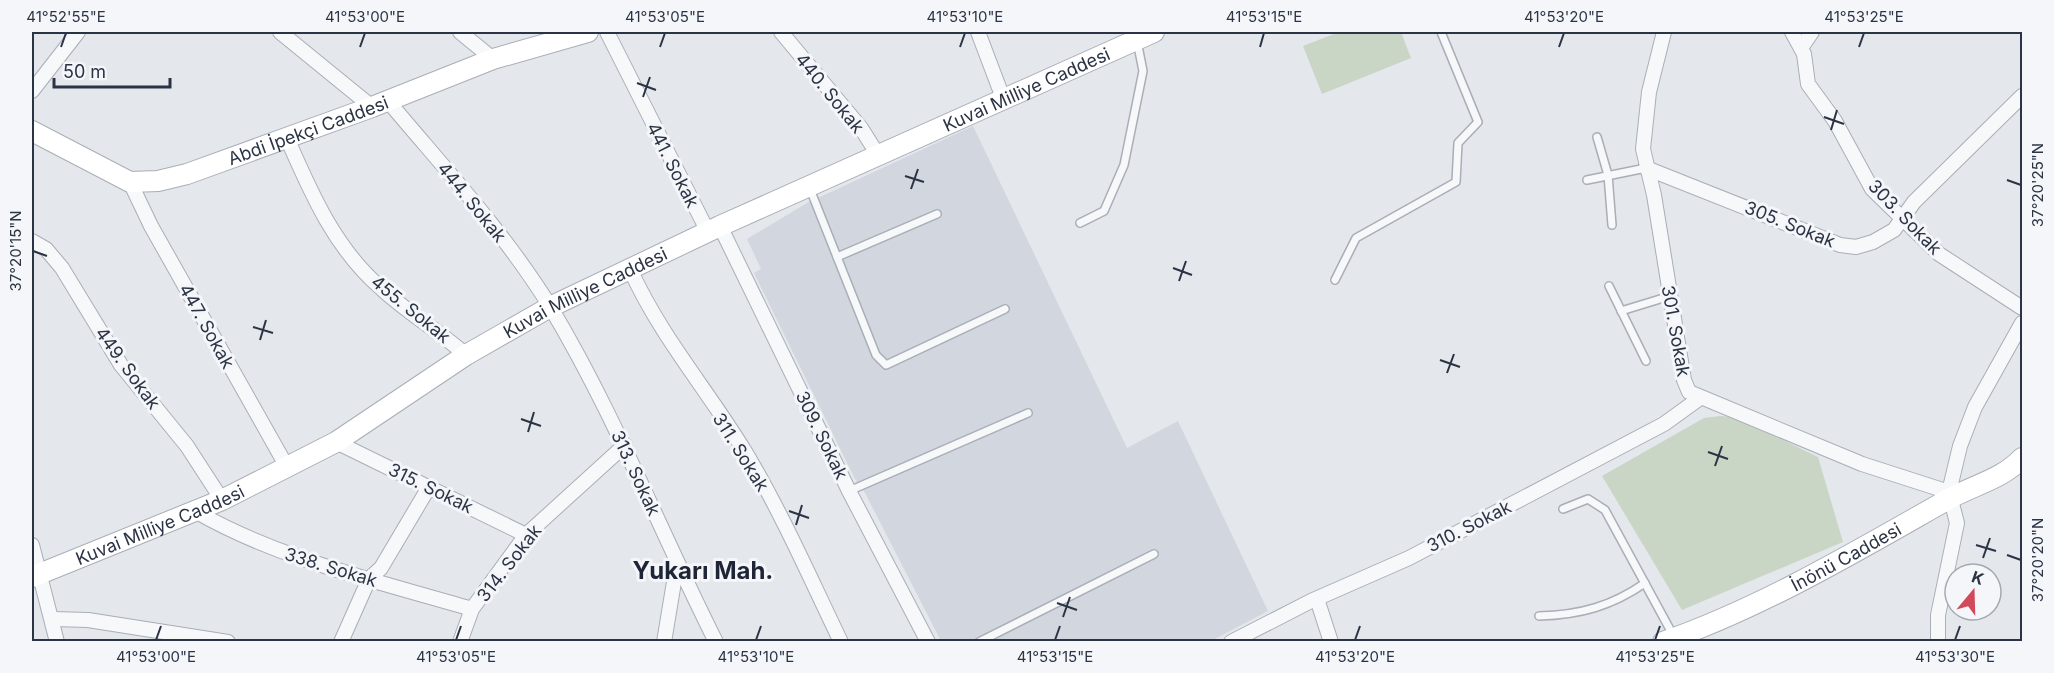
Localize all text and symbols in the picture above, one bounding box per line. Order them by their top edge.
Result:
text: 41°52'55"E [26,7,106,26]
text: 41°53'00"E [325,7,405,26]
text: 41°53'05"E [625,7,705,26]
text: 41°53'10"E [927,7,1003,26]
text: 41°53'15"E [1226,7,1302,26]
text: 41°53'20"E [1524,7,1604,26]
text: 41°53'25"E [1824,7,1904,26]
street label: Kuvai Milliye Caddesi [940,43,1113,135]
street label: 440. Sokak [791,49,869,137]
scale bar [54,51,170,89]
text: 50 m [63,61,106,82]
street label: Abdi İpekçi Caddesi [225,91,391,169]
street label: 441. Sokak [643,119,703,211]
text: 37°20'25"N [2028,143,2047,227]
street label: 444. Sokak [433,158,511,246]
street label: 303. Sokak [1864,175,1946,259]
street label: 305. Sokak [1742,196,1838,252]
text: 37°20'15"N [6,210,25,292]
street label: Kuvai Milliye Caddesi [499,242,670,342]
street label: 455. Sokak [367,271,455,347]
street label: 447. Sokak [175,280,239,372]
street label: 301. Sokak [1658,284,1694,378]
street label: 449. Sokak [91,323,165,413]
street label: 309. Sokak [792,387,852,483]
street label: 311. Sokak [709,409,773,495]
street label: 313. Sokak [607,427,665,519]
street label: 315. Sokak [385,459,477,518]
street label: Kuvai Milliye Caddesi [72,480,247,569]
street label: 310. Sokak [1423,496,1515,556]
street label: İnönü Caddesi [1787,518,1905,595]
text: 37°20'20"N [2028,518,2047,602]
street label: 314. Sokak [472,520,546,606]
street label: 338. Sokak [282,543,380,591]
district label: Yukarı Mah. [633,556,773,585]
north arrow [1943,562,2003,622]
text: K [1969,566,1987,589]
text: 41°53'00"E [116,647,196,666]
text: 41°53'05"E [416,647,496,666]
text: 41°53'10"E [718,647,794,666]
text: 41°53'15"E [1017,647,1093,666]
text: 41°53'20"E [1315,647,1395,666]
text: 41°53'25"E [1615,647,1695,666]
text: 41°53'30"E [1915,647,1995,666]

